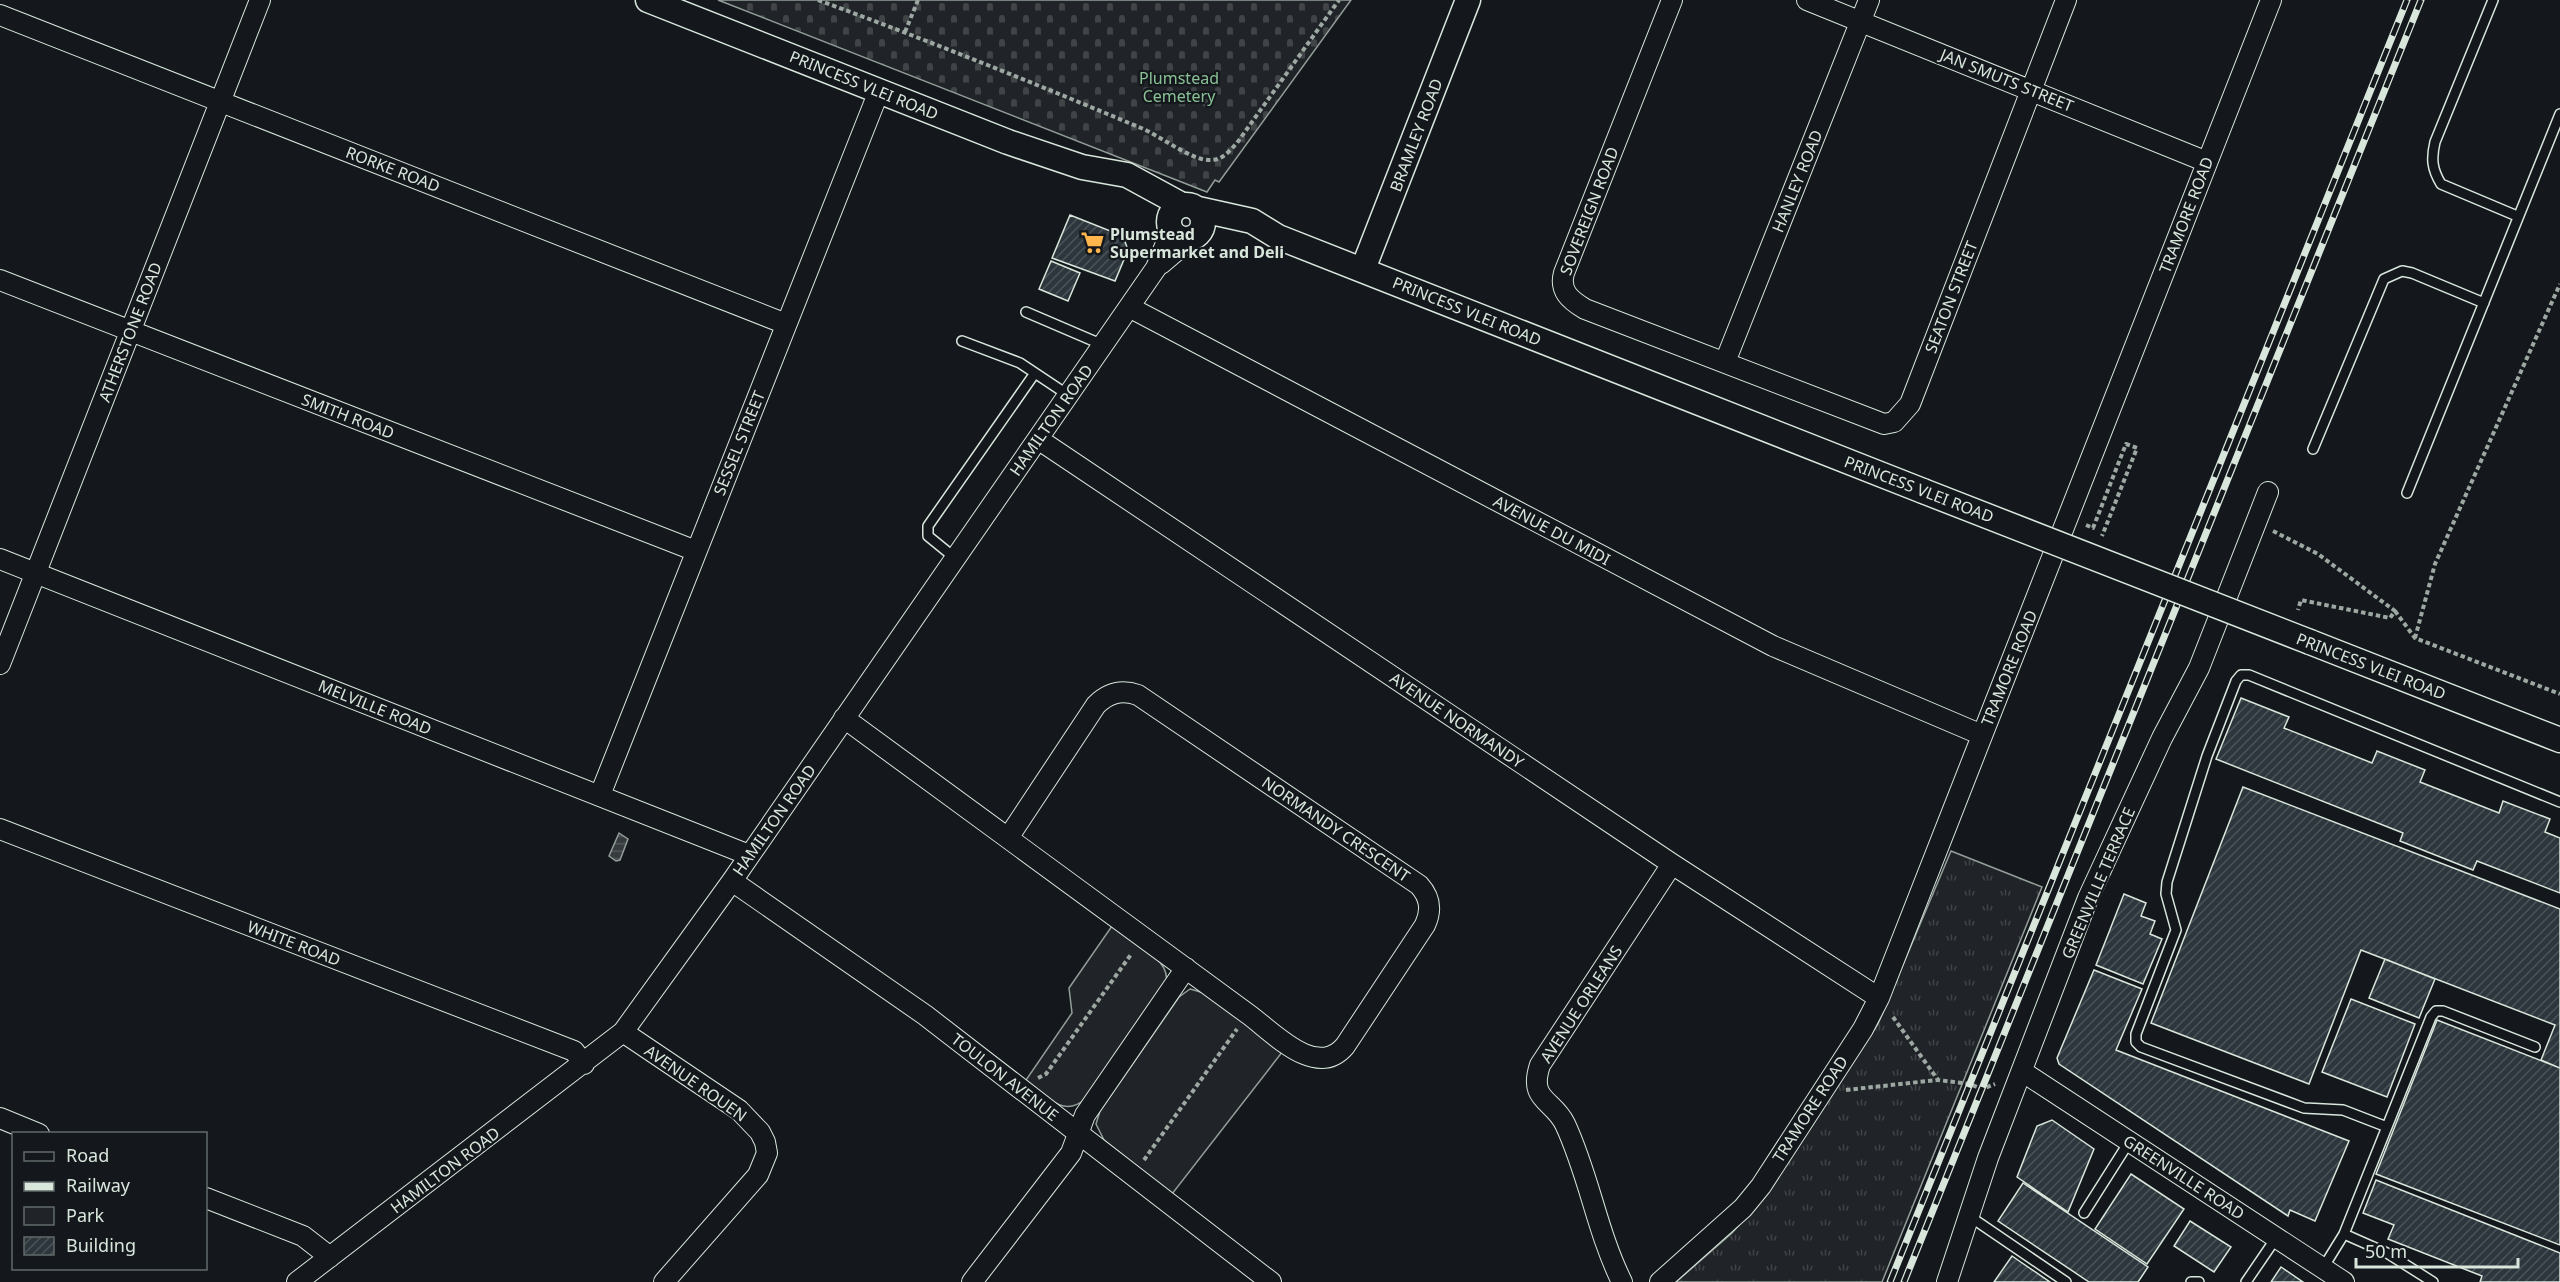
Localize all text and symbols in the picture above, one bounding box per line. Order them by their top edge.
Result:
street label: JAN SMUTS STREET [1935,42,2077,117]
street label: PRINCESS VLEI ROAD [786,45,942,125]
park label: Plumstead Cemetery [1139,67,1219,107]
street label: BRAMLEY ROAD [1384,75,1448,195]
street label: HANLEY ROAD [1766,126,1828,236]
street label: RORKE ROAD [343,141,443,197]
street label: SOVEREIGN ROAD [1554,144,1624,278]
street label: TRAMORE ROAD [2154,154,2218,276]
place label: Plumstead Supermarket and Deli [1110,223,1284,263]
supermarket icon: Plumstead Supermarket and Deli [1079,230,1105,256]
street label: SEATON STREET [1919,238,1983,356]
street label: ATHERSTONE ROAD [93,259,167,405]
street label: PRINCESS VLEI ROAD [1389,271,1545,351]
street label: HAMILTON ROAD [1004,360,1098,480]
street label: SESSEL STREET [708,387,770,499]
street label: SMITH ROAD [298,388,398,444]
street label: PRINCESS VLEI ROAD [1841,450,1997,528]
street label: AVENUE DU MIDI [1490,490,1614,570]
street label: TRAMORE ROAD [1976,607,2042,729]
street label: PRINCESS VLEI ROAD [2293,627,2449,705]
street label: AVENUE NORMANDY [1386,667,1529,774]
street label: MELVILLE ROAD [315,674,435,740]
street label: HAMILTON ROAD [727,760,821,880]
street label: NORMANDY CRESCENT [1258,771,1414,887]
street label: GREENVILLE TERRACE [2056,804,2140,962]
street label: WHITE ROAD [244,915,344,971]
street label: AVENUE ORLEANS [1535,941,1627,1067]
street label: TOULON AVENUE [947,1028,1063,1126]
street label: AVENUE ROUEN [640,1040,752,1126]
street label: TRAMORE ROAD [1767,1051,1853,1167]
street label: HAMILTON ROAD [386,1122,504,1218]
street label: GREENVILLE ROAD [2119,1130,2249,1224]
legend [12,1132,207,1270]
text: Road [66,1143,109,1167]
text: Railway [66,1173,131,1197]
text: Park [66,1203,104,1227]
scale bar [2356,1231,2518,1269]
text: Building [66,1233,136,1257]
text: 50 m [2365,1239,2407,1263]

